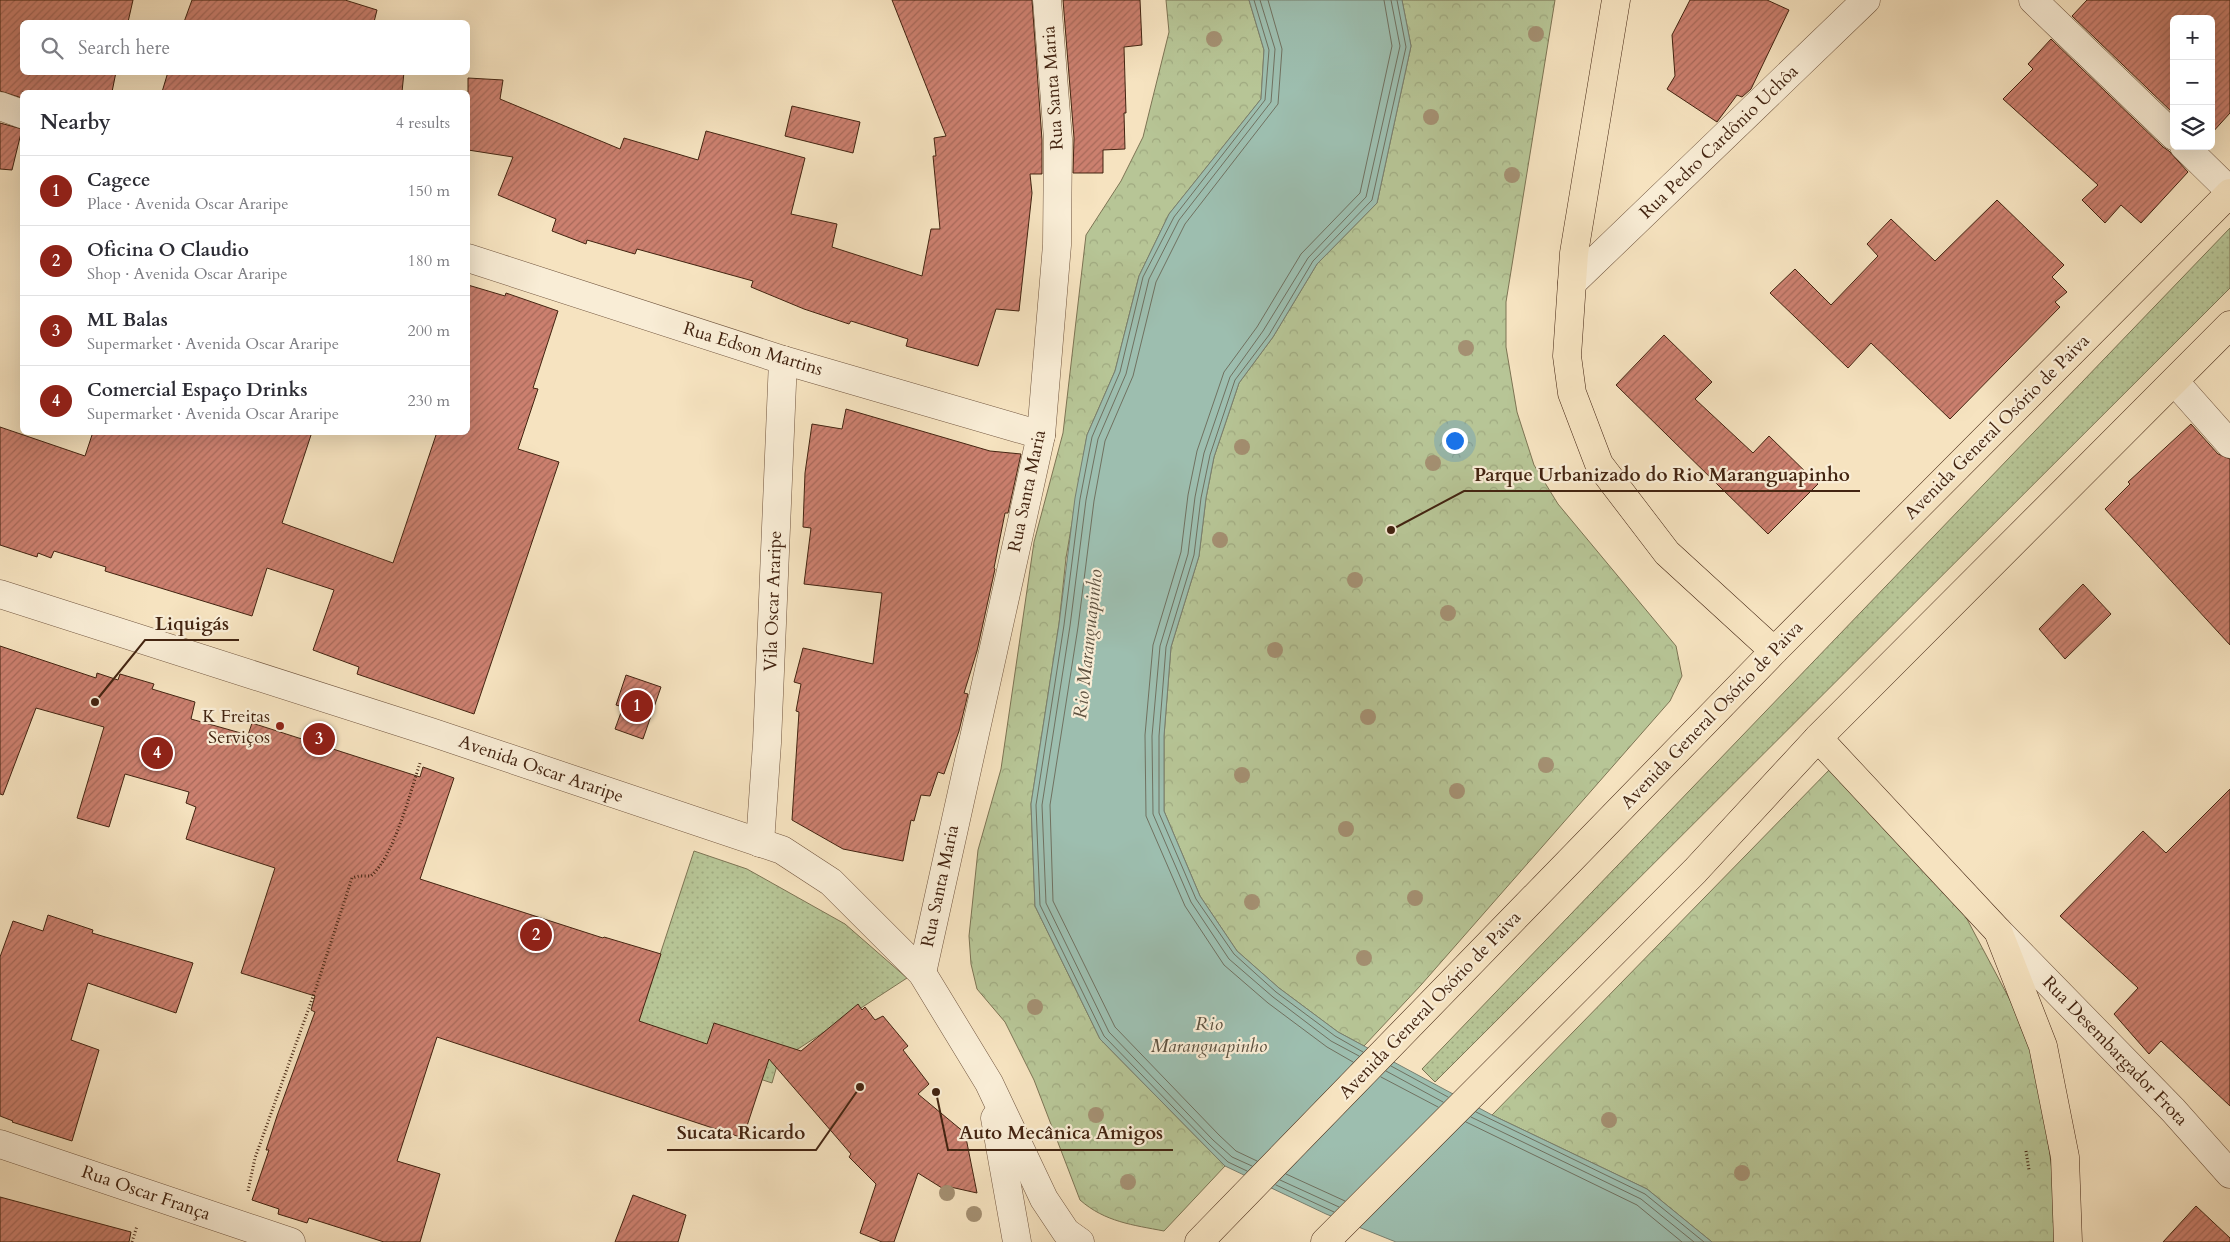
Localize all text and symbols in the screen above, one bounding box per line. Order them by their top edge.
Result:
map controls [2170,15,2215,150]
button: + [2170,15,2215,60]
search box [20,20,470,75]
street label: Rua Santa Maria [1036,25,1070,151]
icon: search [38,34,66,62]
text: Search here [78,35,170,61]
street label: Rua Pedro Cardônio Uchôa [1634,59,1804,225]
button: − [2170,60,2215,105]
button: layers [2170,105,2215,150]
text: Nearby [40,108,111,137]
text: 4 results [396,112,450,134]
text: Cagece [87,167,151,193]
text: 1 [52,180,60,202]
text: 150 m [408,180,450,202]
text: Place · Avenida Oscar Araripe [87,193,289,215]
text: Oficina O Claudio [87,237,249,263]
text: 2 [52,250,60,272]
text: 180 m [408,250,450,272]
text: Shop · Avenida Oscar Araripe [87,263,287,285]
text: ML Balas [87,307,168,333]
street label: Rua Edson Martins [680,316,826,382]
text: 3 [52,320,60,342]
text: 200 m [408,320,450,342]
street label: Avenida General Osório de Paiva [1899,329,2095,525]
text: Supermarket · Avenida Oscar Araripe [87,333,339,355]
text: Comercial Espaço Drinks [87,377,307,403]
text: 4 [52,390,60,412]
text: 230 m [408,390,450,412]
text: Supermarket · Avenida Oscar Araripe [87,403,339,425]
street label: Rua Santa Maria [1002,427,1052,554]
your location [1442,428,1468,454]
callout: Parque Urbanizado do Rio Maranguapinho [1464,457,1860,491]
text: Parque Urbanizado do Rio Maranguapinho [1474,462,1850,488]
street label: Vila Oscar Araripe [758,530,788,672]
water label: Rio Maranguapinho [1067,568,1109,720]
callout: Liquigás [145,606,239,640]
text: Liquigás [155,611,229,637]
street label: Avenida General Osório de Paiva [1615,615,1809,815]
pin: 1 [621,687,653,725]
place label: K Freitas Serviços [202,704,270,750]
marker: K Freitas Serviços [274,720,286,732]
pin: 3 [303,720,335,758]
street label: Avenida Oscar Araripe [455,729,627,809]
pin: 4 [141,734,173,772]
street label: Rua Santa Maria [915,822,965,949]
street label: Avenida General Osório de Paiva [1333,905,1527,1105]
pin: 2 [520,916,552,954]
street label: Rua Desembargador Frota [2037,970,2194,1132]
water label: Rio Maranguapinho [1151,1011,1268,1059]
callout: Sucata Ricardo [667,1116,816,1150]
callout: Auto Mecânica Amigos [948,1116,1173,1150]
text: Sucata Ricardo [677,1120,805,1146]
text: Auto Mecânica Amigos [959,1120,1163,1146]
street label: Rua Oscar França [78,1159,214,1227]

